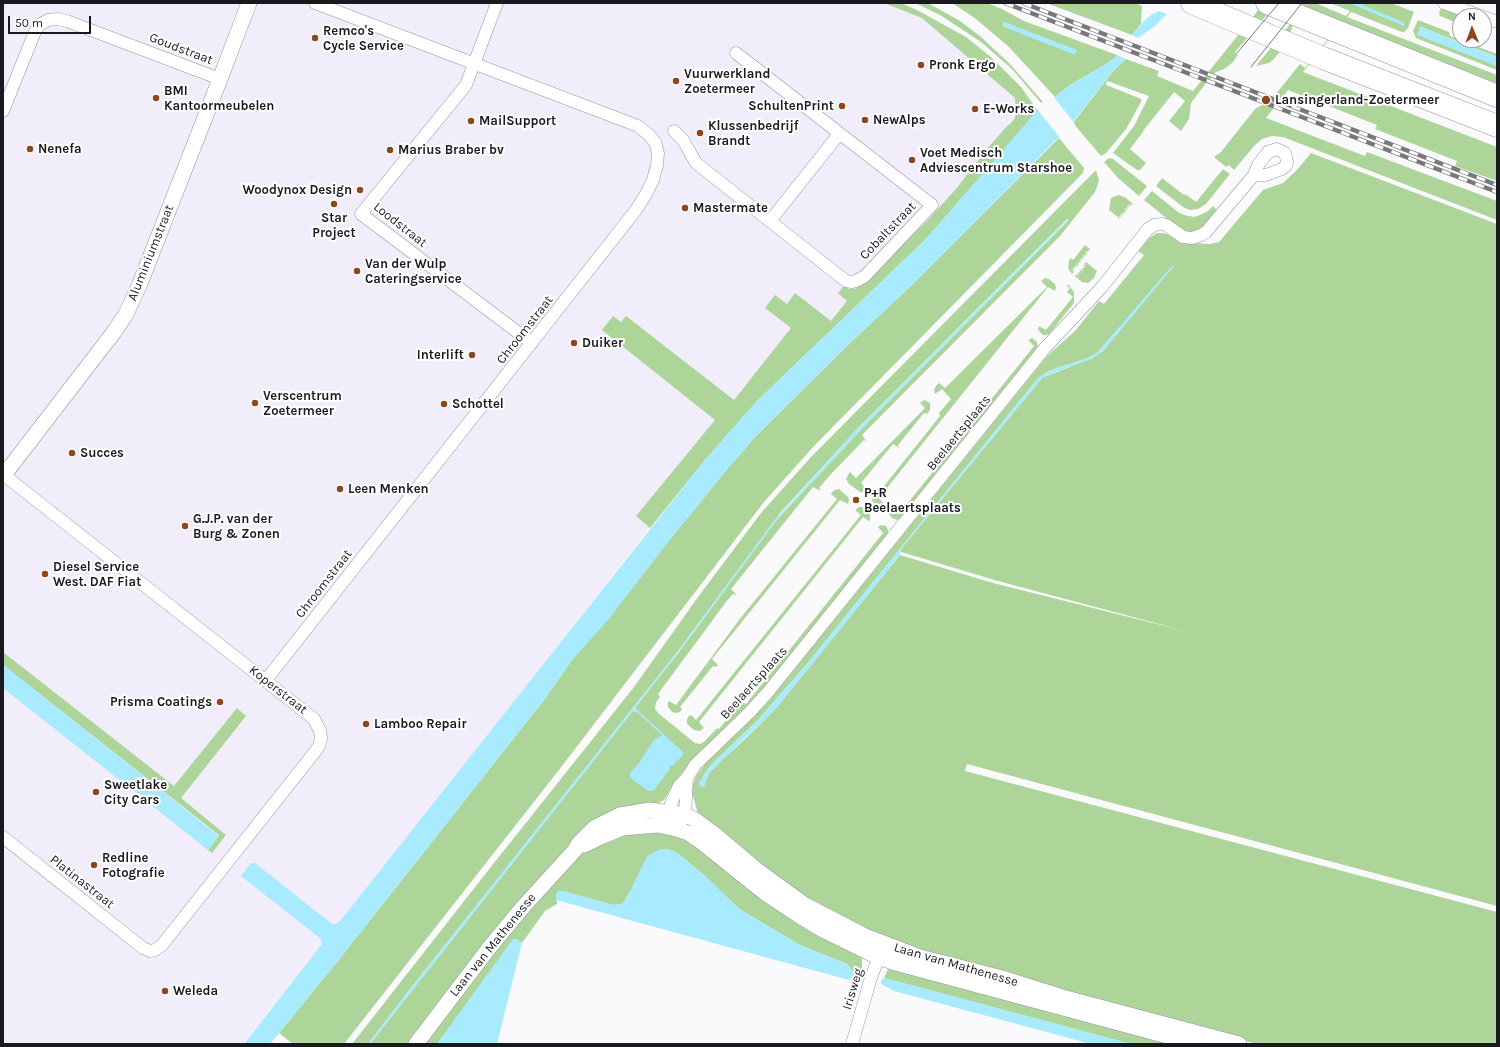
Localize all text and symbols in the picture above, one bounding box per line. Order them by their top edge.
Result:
scale bar [10,8,93,34]
north arrow [1452,8,1492,48]
text: N [1468,10,1476,23]
text: 50 m [15,16,43,30]
place label: Remco's Cycle Service [323,23,404,54]
street label: Goudstraat [147,30,215,68]
marker: Remco's Cycle Service [310,33,320,43]
place label: Pronk Ergo [929,57,996,73]
marker: Pronk Ergo [916,60,926,70]
place label: Vuurwerkland Zoetermeer [684,66,770,97]
marker: Vuurwerkland Zoetermeer [671,76,681,86]
place label: BMI Kantoormeubelen [164,83,274,114]
place label: Lansingerland-Zoetermeer [1275,92,1439,108]
marker: BMI Kantoormeubelen [151,93,161,103]
marker: Lansingerland-Zoetermeer [1260,94,1272,106]
place label: SchultenPrint [748,98,834,114]
marker: SchultenPrint [837,101,847,111]
place label: E-Works [983,101,1034,117]
marker: E-Works [970,104,980,114]
place label: NewAlps [873,112,926,128]
place label: MailSupport [479,113,556,129]
marker: NewAlps [860,115,870,125]
marker: MailSupport [466,116,476,126]
place label: Klussenbedrijf Brandt [708,118,798,149]
marker: Klussenbedrijf Brandt [695,128,705,138]
place label: Nenefa [38,141,82,157]
place label: Marius Braber bv [398,142,504,158]
marker: Nenefa [25,144,35,154]
marker: Marius Braber bv [385,145,395,155]
place label: Voet Medisch Adviescentrum Starshoe [920,145,1072,176]
marker: Voet Medisch Adviescentrum Starshoe [907,155,917,165]
place label: Woodynox Design [242,182,352,198]
marker: Woodynox Design [355,185,365,195]
marker: Star Project [329,199,339,209]
street label: Loodstraat [370,199,430,251]
street label: Cobaltstraat [857,199,919,263]
place label: Mastermate [693,200,768,216]
street label: Aluminiumstraat [125,203,177,303]
marker: Mastermate [680,203,690,213]
place label: Star Project [312,210,356,241]
place label: Van der Wulp Cateringservice [365,256,462,287]
marker: Van der Wulp Cateringservice [352,266,362,276]
street label: Chroomstraat [493,293,557,367]
place label: Duiker [582,335,623,351]
marker: Duiker [569,338,579,348]
place label: Interlift [417,347,464,363]
marker: Interlift [467,350,477,360]
place label: Verscentrum Zoetermeer [263,388,342,419]
street label: Beelaertsplaats [924,392,994,474]
place label: Schottel [452,396,504,412]
marker: Verscentrum Zoetermeer [250,398,260,408]
marker: Schottel [439,399,449,409]
place label: Succes [80,445,124,461]
marker: Succes [67,448,77,458]
place label: Leen Menken [348,481,429,497]
marker: Leen Menken [335,484,345,494]
place label: P+R Beelaertsplaats [864,485,961,516]
marker: P+R Beelaertsplaats [851,495,861,505]
place label: G.J.P. van der Burg & Zonen [193,511,280,542]
marker: G.J.P. van der Burg & Zonen [180,521,190,531]
street label: Chroomstraat [292,547,356,621]
place label: Diesel Service West. DAF Fiat [53,559,141,590]
marker: Diesel Service West. DAF Fiat [40,569,50,579]
street label: Beelaertsplaats [717,643,791,723]
street label: Koperstraat [246,662,310,718]
place label: Prisma Coatings [110,694,212,710]
marker: Prisma Coatings [215,697,225,707]
place label: Lamboo Repair [374,716,467,732]
marker: Lamboo Repair [361,719,371,729]
place label: Sweetlake City Cars [104,777,167,808]
marker: Sweetlake City Cars [91,787,101,797]
place label: Redline Fotografie [102,850,165,881]
street label: Platinastraat [47,852,117,912]
marker: Redline Fotografie [89,860,99,870]
street label: Laan van Mathenesse [447,890,539,1000]
street label: Laan van Mathenesse [892,940,1020,990]
street label: Irisweg [839,966,867,1012]
place label: Weleda [173,983,218,999]
marker: Weleda [160,986,170,996]

